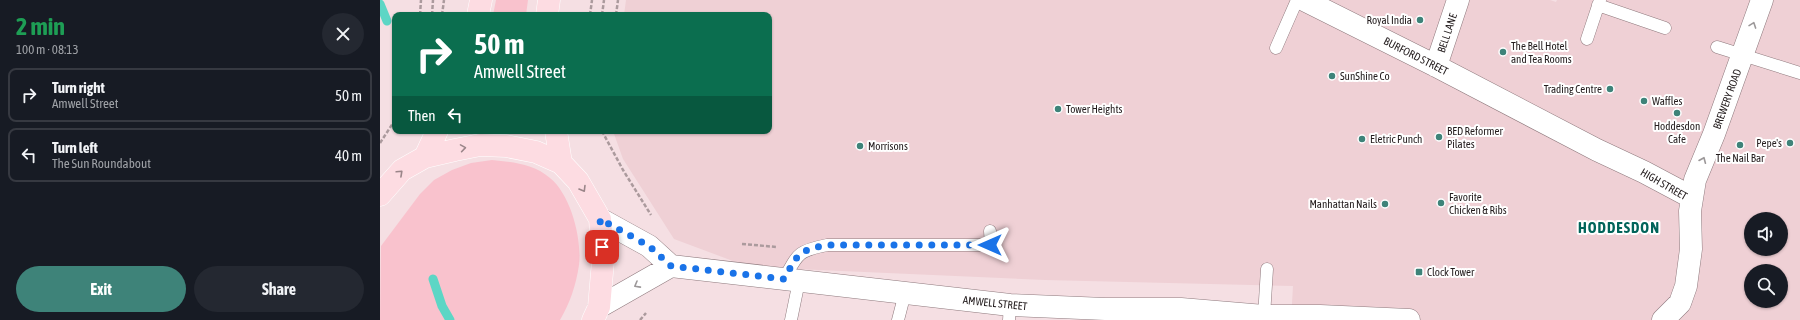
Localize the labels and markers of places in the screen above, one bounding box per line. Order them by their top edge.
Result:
place label: Royal India [1366,14,1412,26]
marker: Royal India [1415,15,1425,25]
place label: The Bell Hotel and Tea Rooms [1511,40,1572,65]
marker: The Bell Hotel and Tea Rooms [1498,47,1508,57]
place label: SunShine Co [1340,70,1390,82]
marker: SunShine Co [1327,71,1337,81]
place label: Trading Centre [1544,83,1602,95]
marker: Trading Centre [1605,84,1615,94]
place label: Waffles [1652,95,1683,107]
marker: Waffles [1639,96,1649,106]
place label: Tower Heights [1066,103,1123,115]
marker: Tower Heights [1053,104,1063,114]
marker: Hoddesdon Cafe [1672,108,1682,118]
place label: Hoddesdon Cafe [1654,120,1700,145]
place label: BED Reformer Pilates [1447,125,1503,150]
marker: BED Reformer Pilates [1434,132,1444,142]
place label: Eletric Punch [1370,133,1422,145]
marker: Eletric Punch [1357,134,1367,144]
place label: Pepe's [1756,137,1782,149]
marker: Pepe's [1785,138,1795,148]
place label: Morrisons [868,140,908,152]
marker: The Nail Bar [1735,140,1745,150]
marker: Morrisons [855,141,865,151]
place label: The Nail Bar [1716,152,1765,164]
place label: Favorite Chicken & Ribs [1449,191,1507,216]
place label: Manhattan Nails [1310,198,1377,210]
marker: Favorite Chicken & Ribs [1436,198,1446,208]
marker: Manhattan Nails [1380,199,1390,209]
pin [585,230,619,264]
place label: Clock Tower [1427,266,1475,278]
marker: Clock Tower [1414,267,1424,277]

